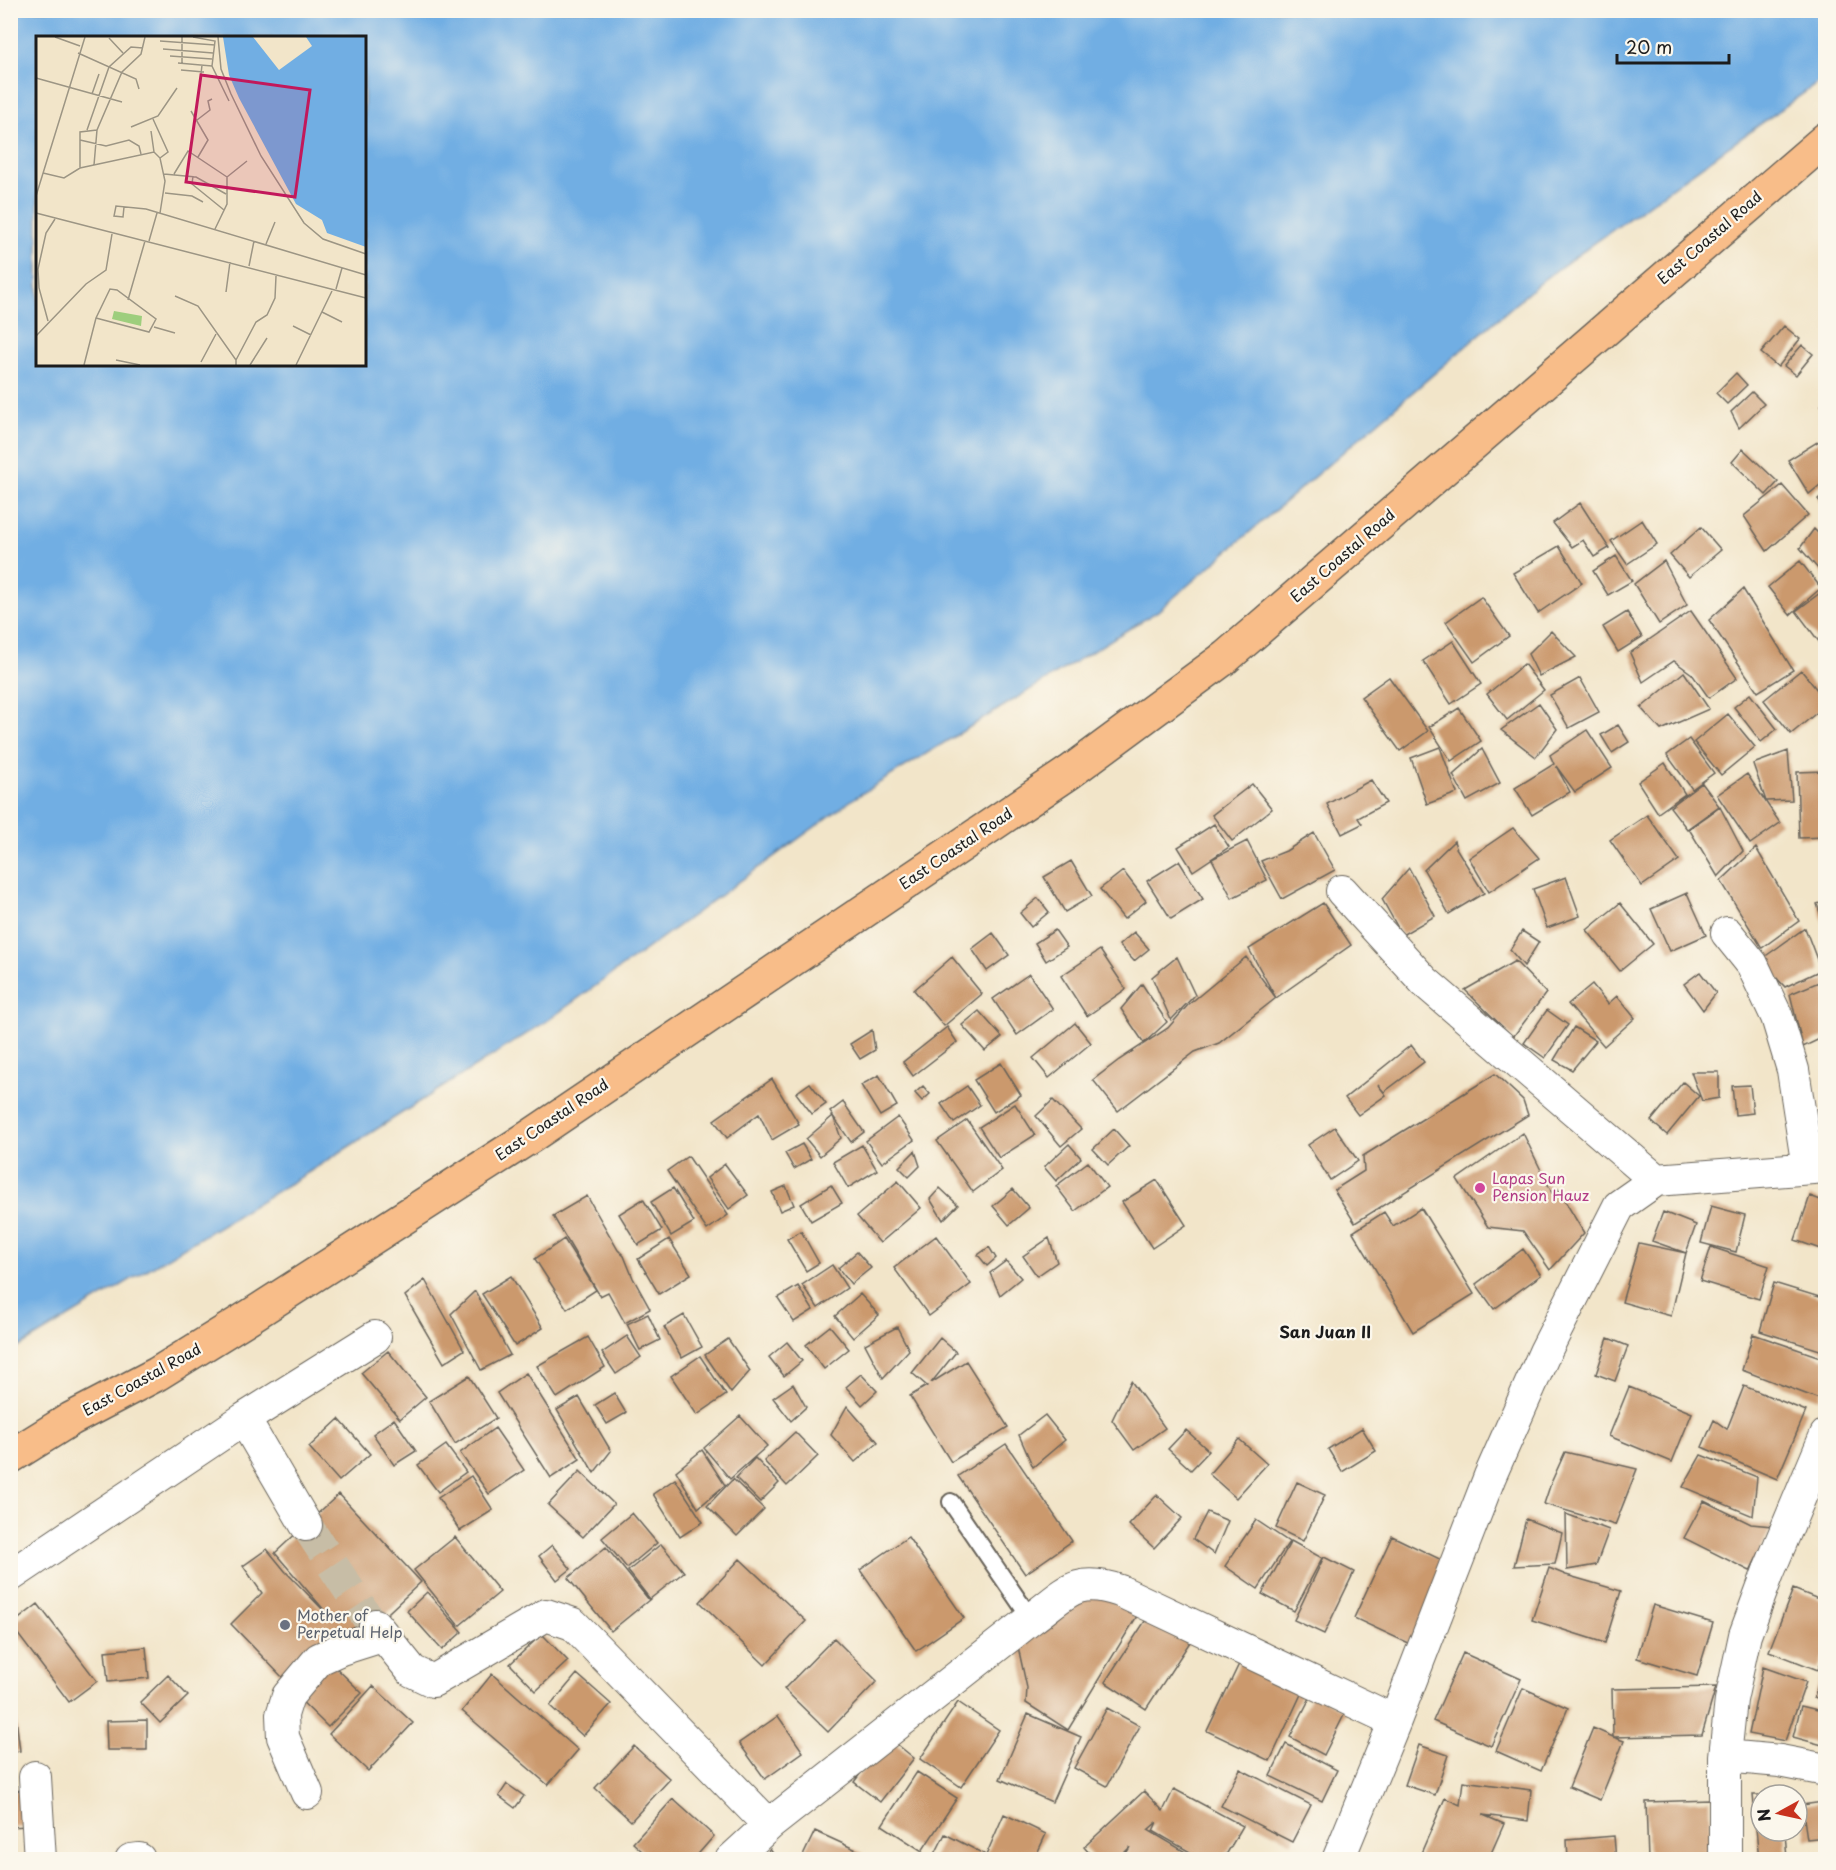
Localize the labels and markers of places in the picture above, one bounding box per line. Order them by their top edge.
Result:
place label: Lapas Sun Pension Hauz [1492,1166,1589,1206]
marker: Lapas Sun Pension Hauz [1473,1181,1487,1195]
place label: Mother of Perpetual Help [297,1603,402,1643]
marker: Mother of Perpetual Help [278,1618,292,1632]

